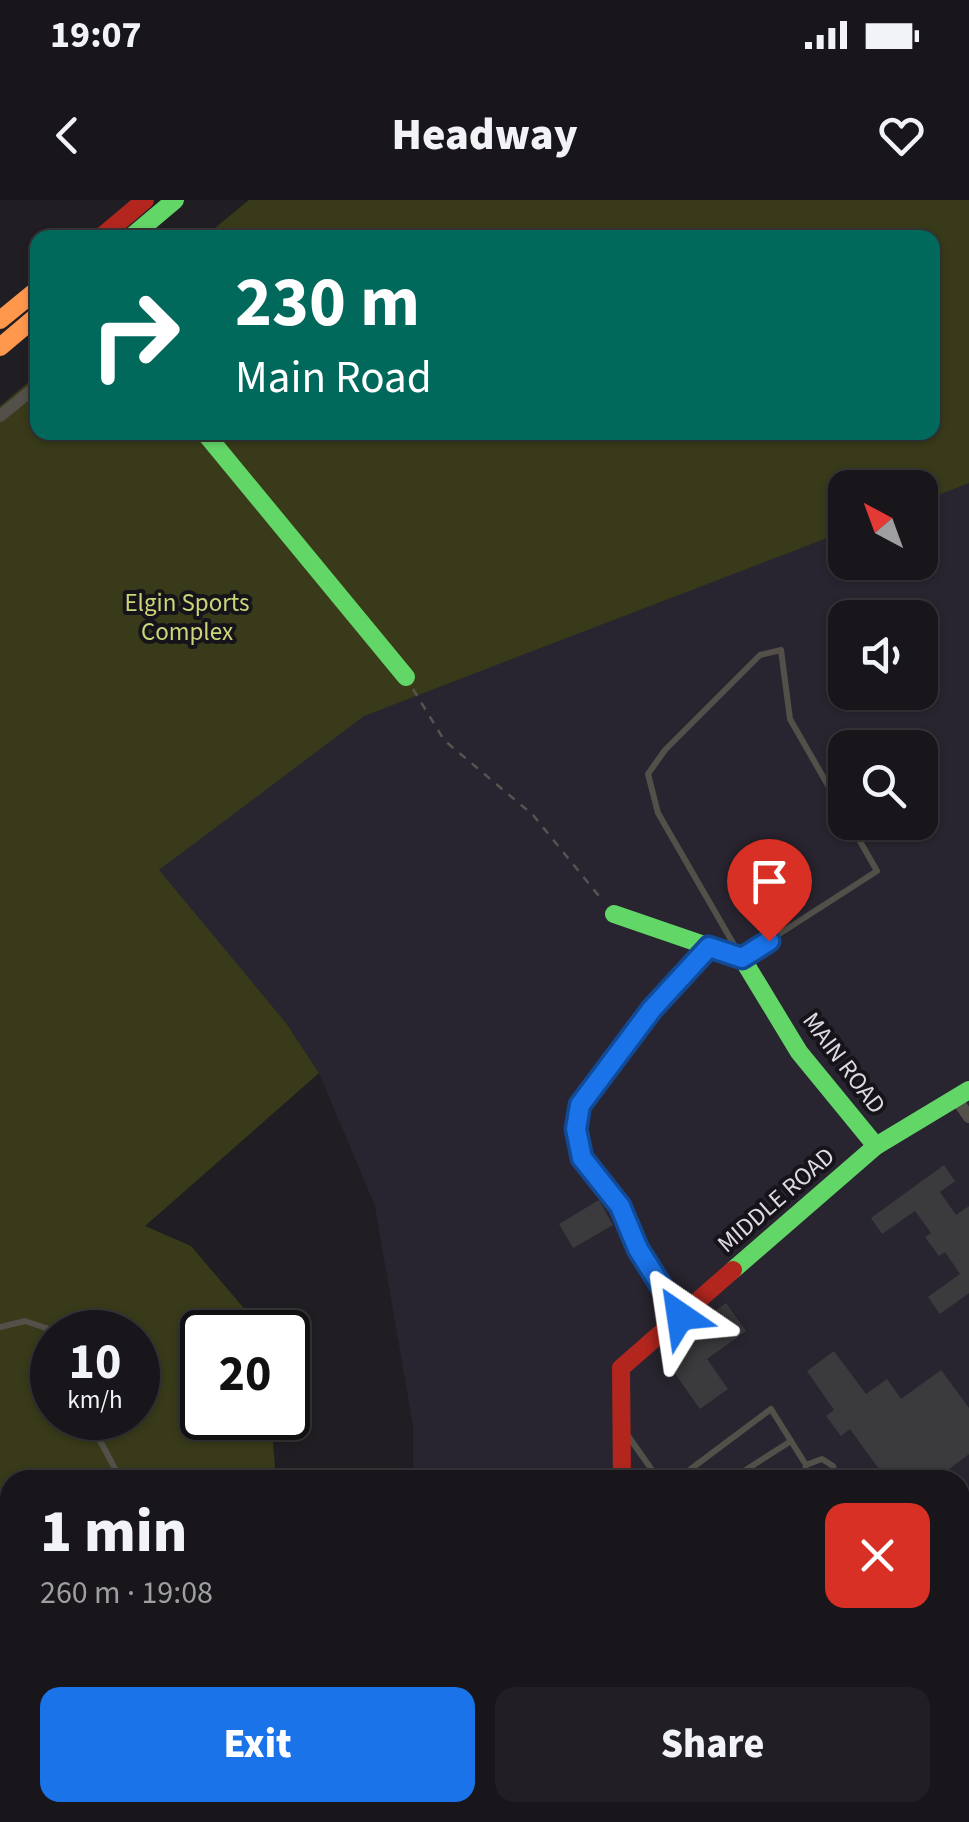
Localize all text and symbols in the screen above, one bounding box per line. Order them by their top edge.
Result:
text: 19:07 [50,8,142,62]
text: Headway [391,103,578,167]
icon: back [40,108,95,163]
icon: heart [874,108,929,163]
text: 230 m [235,253,420,353]
icon: right [70,270,200,400]
text: Main Road [235,346,432,410]
north arrow [828,470,938,580]
map controls [828,470,938,840]
park label: Elgin Sports Complex [124,585,250,650]
button: sound [828,600,938,710]
button: search [828,730,938,840]
pin [727,839,812,942]
icon: arrive [742,854,797,909]
street label: MAIN ROAD [794,1005,894,1121]
street label: MIDDLE ROAD [709,1139,843,1261]
position arrow [628,1264,732,1368]
speed limit sign: 20 [180,1310,310,1440]
text: 10 [69,1327,121,1398]
text: km/h [67,1382,123,1418]
text: 1 min [40,1490,187,1575]
button: close [825,1503,930,1608]
text: 260 m · 19:08 [40,1570,213,1616]
button: Exit [40,1687,475,1802]
button: Share [495,1687,930,1802]

